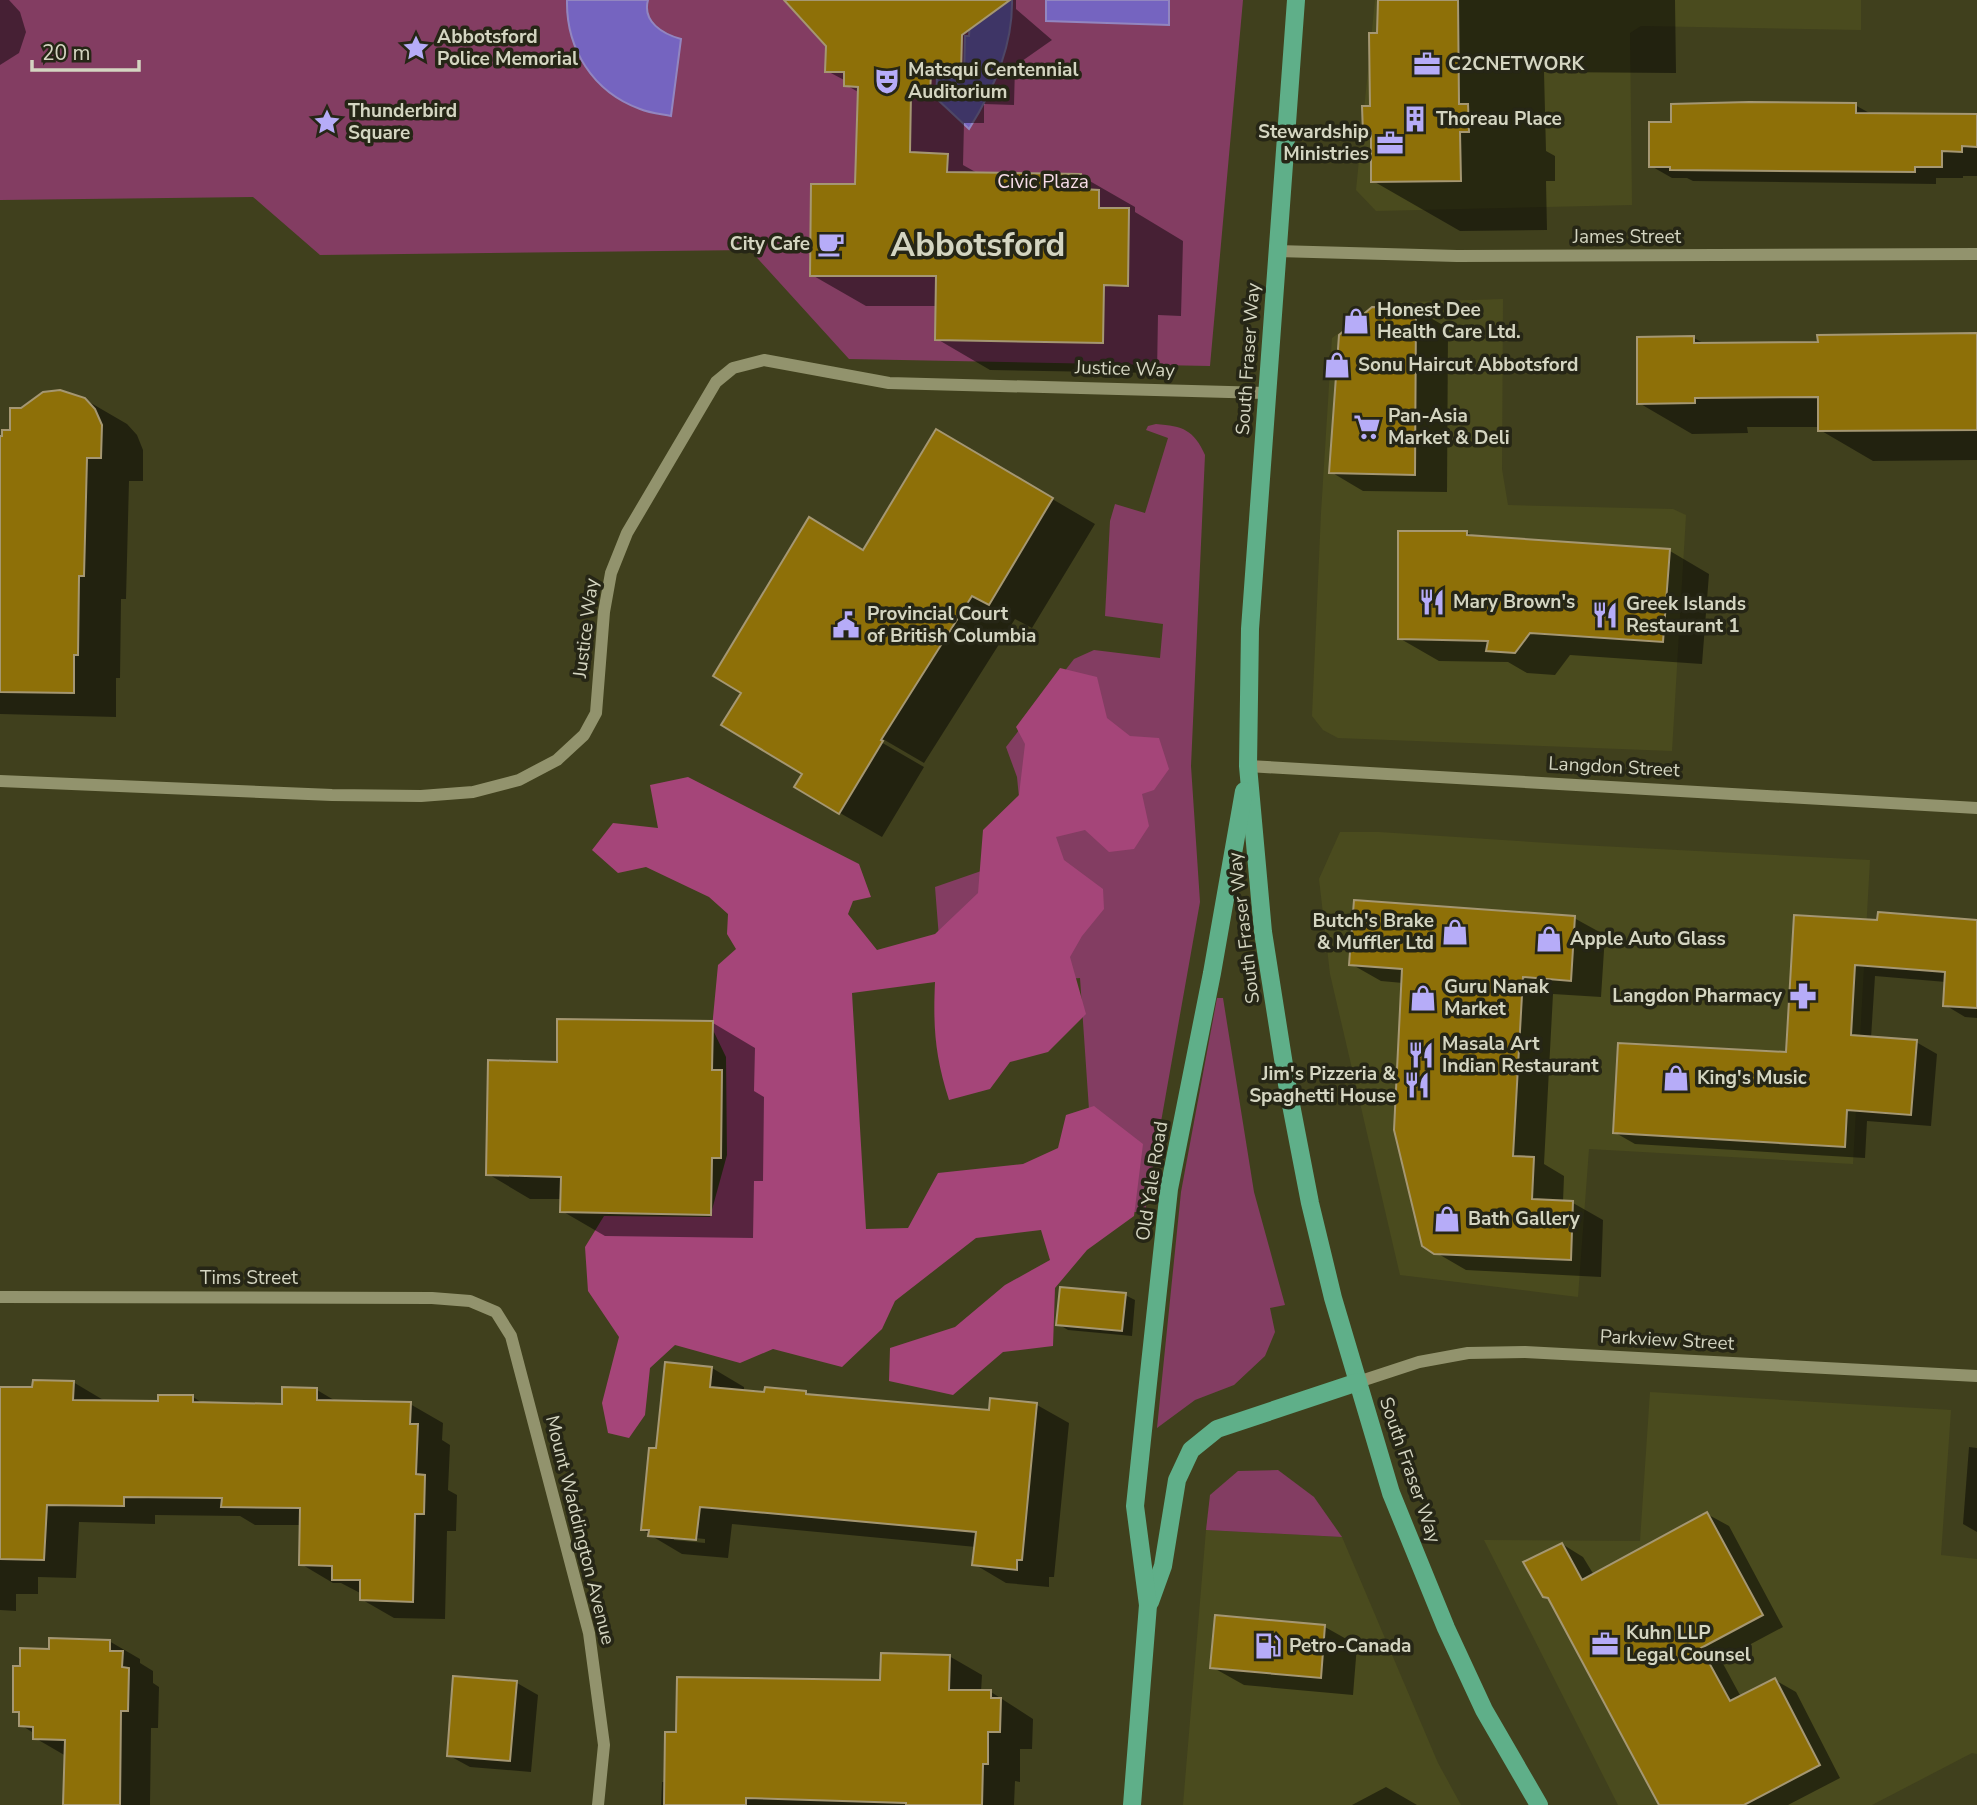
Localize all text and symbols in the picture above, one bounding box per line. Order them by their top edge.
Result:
place label: Abbotsford Police Memorial [437,24,578,72]
scale bar [32,28,138,72]
place icon: Abbotsford Police Memorial [401,33,431,63]
text: 20 m [42,39,91,67]
office icon: C2CNETWORK [1412,49,1442,79]
place label: C2CNETWORK [1448,51,1586,77]
place label: Matsqui Centennial Auditorium [908,57,1079,105]
theatre icon: Matsqui Centennial Auditorium [872,66,902,96]
place label: Thunderbird Square [348,98,457,146]
building icon: Thoreau Place [1400,104,1430,134]
place label: Thoreau Place [1436,106,1562,132]
place icon: Thunderbird Square [312,107,342,137]
place label: Stewardship Ministries [1258,119,1369,167]
office icon: Stewardship Ministries [1375,128,1405,158]
park label: Civic Plaza [997,169,1089,195]
district label: Abbotsford [891,223,1065,268]
street label: James Street [1572,224,1682,250]
cafe icon: City Cafe [816,229,846,259]
place label: City Cafe [730,231,810,257]
street label: South Fraser Way [1230,282,1266,436]
place label: Honest Dee Health Care Ltd. [1377,297,1521,345]
shop icon: Honest Dee Health Care Ltd. [1341,306,1371,336]
shop icon: Sonu Haircut Abbotsford [1322,350,1352,380]
place label: Sonu Haircut Abbotsford [1358,352,1578,378]
street label: Justice Way [1074,354,1176,384]
place label: Pan-Asia Market & Deli [1388,403,1510,451]
supermarket icon: Pan-Asia Market & Deli [1352,412,1382,442]
street label: Justice Way [567,577,605,680]
restaurant icon: Mary Brown's [1417,587,1447,617]
place label: Mary Brown's [1453,589,1575,615]
place label: Greek Islands Restaurant 1 [1626,591,1746,639]
restaurant icon: Greek Islands Restaurant 1 [1590,600,1620,630]
place label: Provincial Court of British Columbia [867,601,1036,649]
public building icon: Provincial Court of British Columbia [831,610,861,640]
street label: Langdon Street [1548,751,1681,783]
street label: South Fraser Way [1222,850,1266,1005]
place label: Butch's Brake & Muffler Ltd [1313,908,1434,956]
shop icon: Butch's Brake & Muffler Ltd [1440,917,1470,947]
shop icon: Apple Auto Glass [1534,924,1564,954]
place label: Apple Auto Glass [1570,926,1726,952]
place label: Guru Nanak Market [1444,974,1550,1022]
pharmacy icon: Langdon Pharmacy [1788,981,1818,1011]
shop icon: Guru Nanak Market [1408,983,1438,1013]
place label: Langdon Pharmacy [1612,983,1783,1009]
place label: Masala Art Indian Restaurant [1442,1031,1599,1079]
restaurant icon: Masala Art Indian Restaurant [1406,1040,1436,1070]
place label: Jim's Pizzeria & Spaghetti House [1249,1061,1397,1109]
shop icon: King's Music [1661,1063,1691,1093]
place label: King's Music [1697,1065,1807,1091]
restaurant icon: Jim's Pizzeria & Spaghetti House [1402,1070,1432,1100]
street label: Old Yale Road [1130,1119,1174,1243]
shop icon: Bath Gallery [1432,1204,1462,1234]
place label: Bath Gallery [1468,1206,1581,1232]
street label: Tims Street [200,1265,298,1291]
street label: Parkview Street [1599,1323,1735,1357]
street label: South Fraser Way [1373,1394,1447,1547]
street label: Mount Waddington Avenue [539,1413,621,1647]
place label: Kuhn LLP Legal Counsel [1626,1620,1751,1668]
office icon: Kuhn LLP Legal Counsel [1590,1629,1620,1659]
fuel station icon: Petro-Canada [1253,1631,1283,1661]
place label: Petro-Canada [1289,1633,1412,1659]

